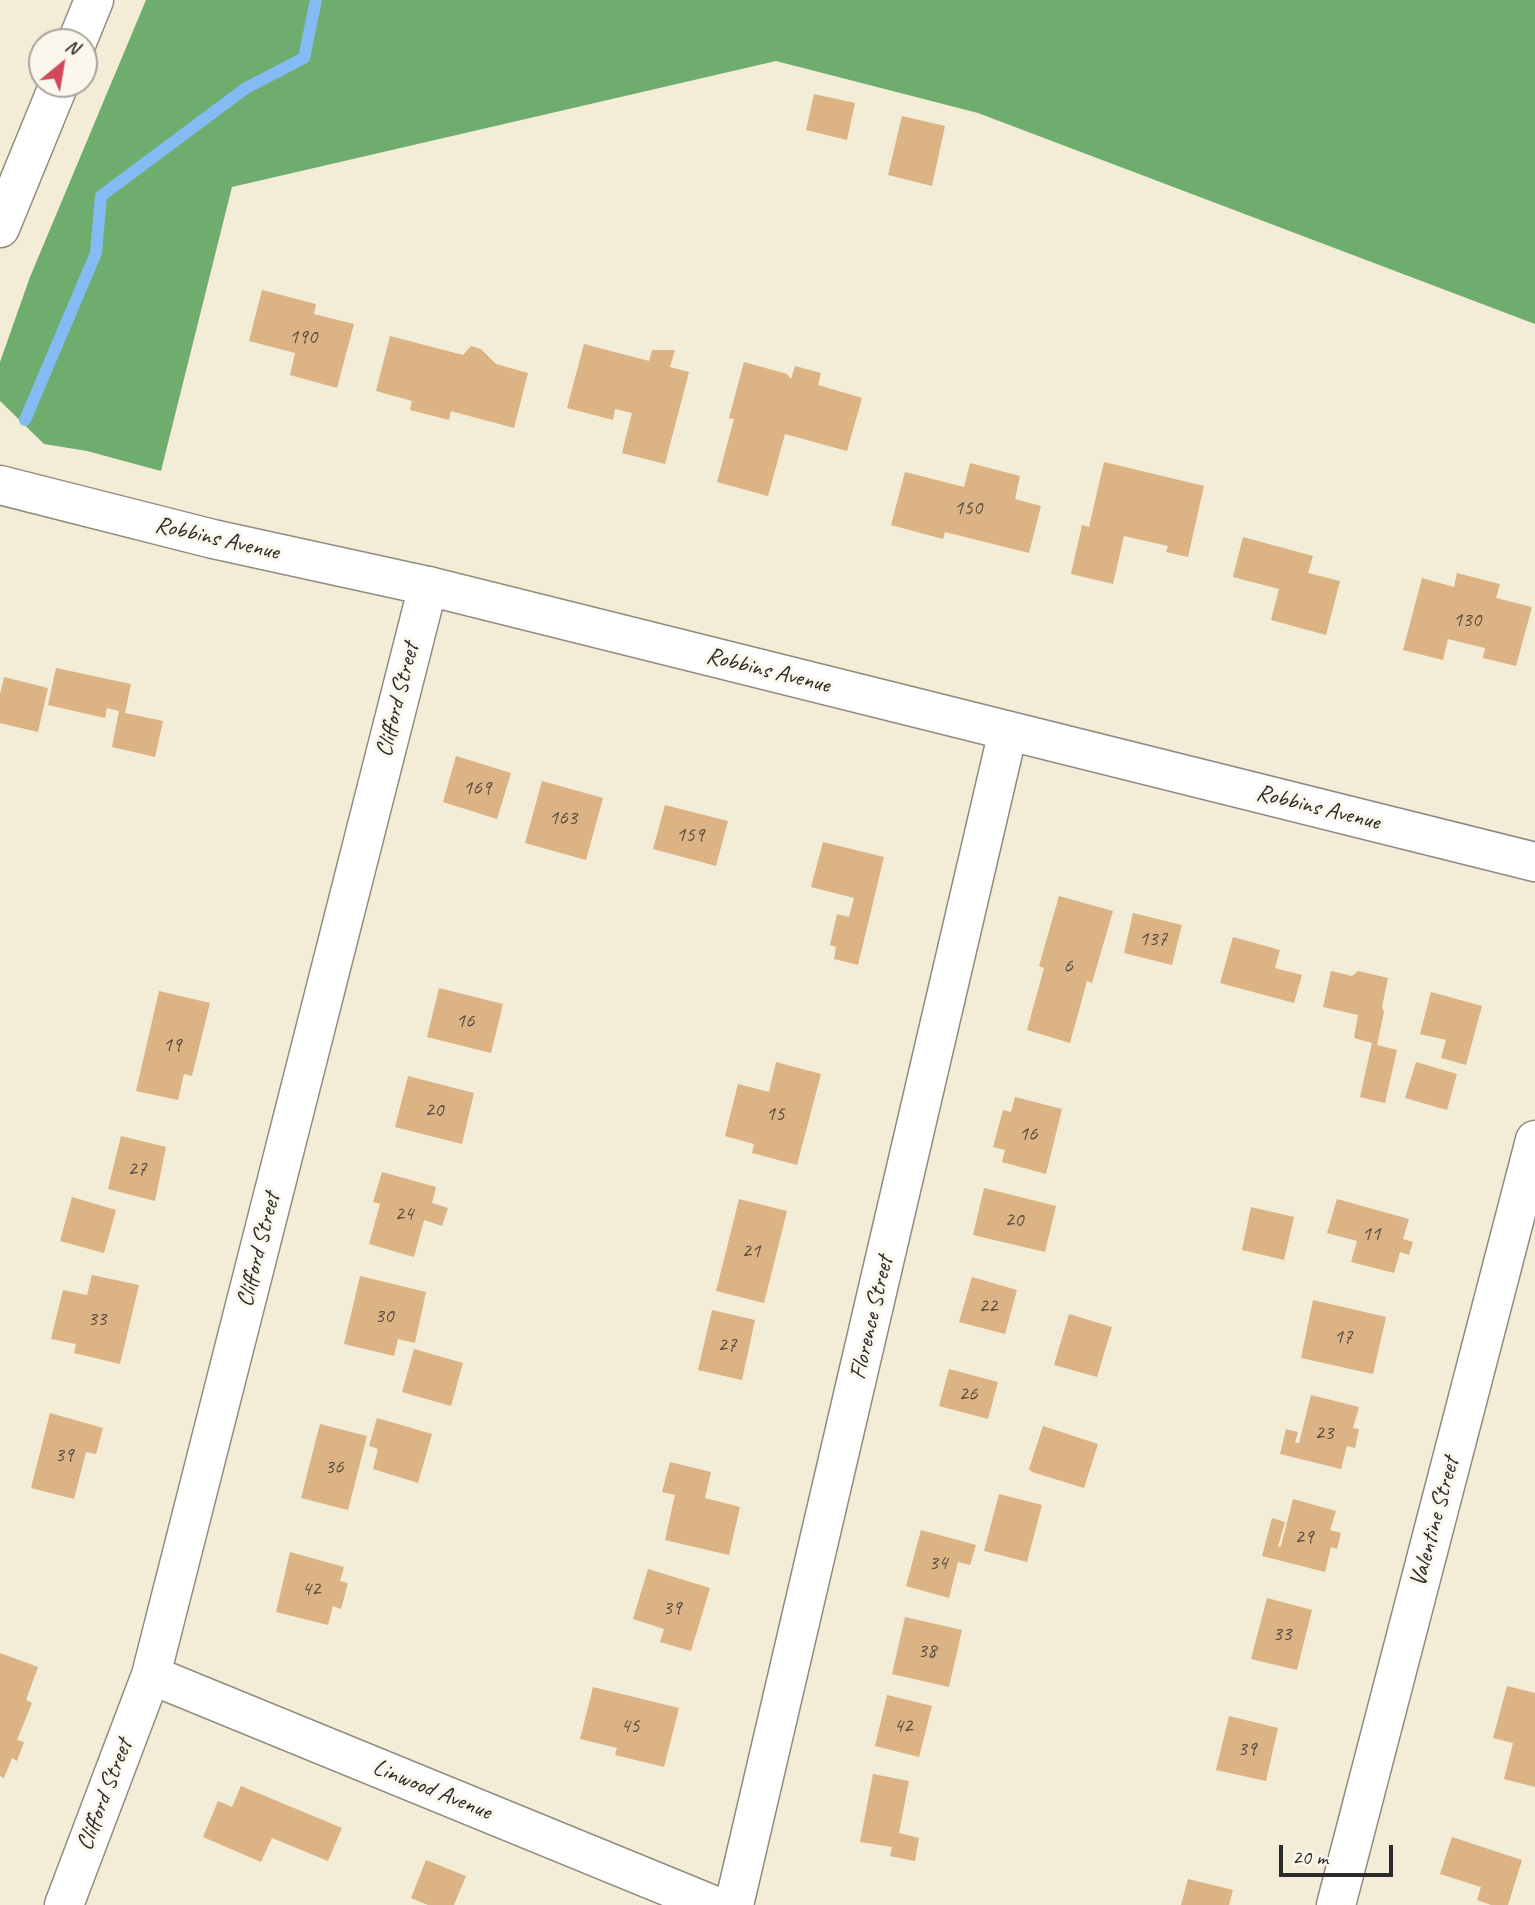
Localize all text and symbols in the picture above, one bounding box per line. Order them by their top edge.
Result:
north arrow [28,28,98,98]
text: N [61,33,84,60]
house number: 190 [289,324,317,350]
house number: 150 [954,495,982,521]
street label: Robbins Avenue [152,511,282,567]
house number: 130 [1453,607,1481,633]
street label: Clifford Street [370,640,426,760]
street label: Robbins Avenue [703,642,833,700]
house number: 169 [463,775,491,801]
street label: Robbins Avenue [1253,779,1383,837]
house number: 163 [549,805,577,831]
house number: 159 [676,822,704,848]
house number: 137 [1139,926,1167,952]
house number: 6 [1063,953,1073,979]
house number: 16 [456,1008,474,1034]
house number: 19 [163,1032,181,1058]
house number: 20 [425,1097,443,1123]
house number: 15 [766,1101,784,1127]
house number: 16 [1019,1121,1037,1147]
house number: 27 [128,1156,146,1182]
street label: Clifford Street [231,1190,287,1310]
house number: 24 [395,1201,413,1227]
house number: 20 [1005,1207,1023,1233]
house number: 11 [1362,1221,1380,1247]
house number: 21 [742,1238,760,1264]
street label: Florence Street [844,1254,900,1382]
house number: 22 [979,1293,997,1319]
house number: 30 [375,1303,393,1329]
house number: 33 [88,1306,106,1332]
house number: 17 [1334,1324,1352,1350]
house number: 27 [718,1332,736,1358]
house number: 26 [959,1381,977,1407]
house number: 23 [1315,1420,1333,1446]
house number: 39 [55,1442,73,1468]
house number: 36 [325,1454,343,1480]
street label: Valentine Street [1404,1454,1466,1590]
house number: 29 [1295,1524,1313,1550]
house number: 34 [929,1550,947,1576]
house number: 42 [302,1576,320,1602]
house number: 39 [663,1595,681,1621]
house number: 33 [1273,1621,1291,1647]
house number: 38 [918,1638,936,1664]
house number: 45 [621,1713,639,1739]
house number: 42 [894,1713,912,1739]
street label: Clifford Street [71,1735,139,1855]
house number: 39 [1238,1736,1256,1762]
street label: Linwood Avenue [368,1753,496,1827]
scale bar [1283,1832,1397,1876]
text: 20 m [1292,1844,1328,1870]

